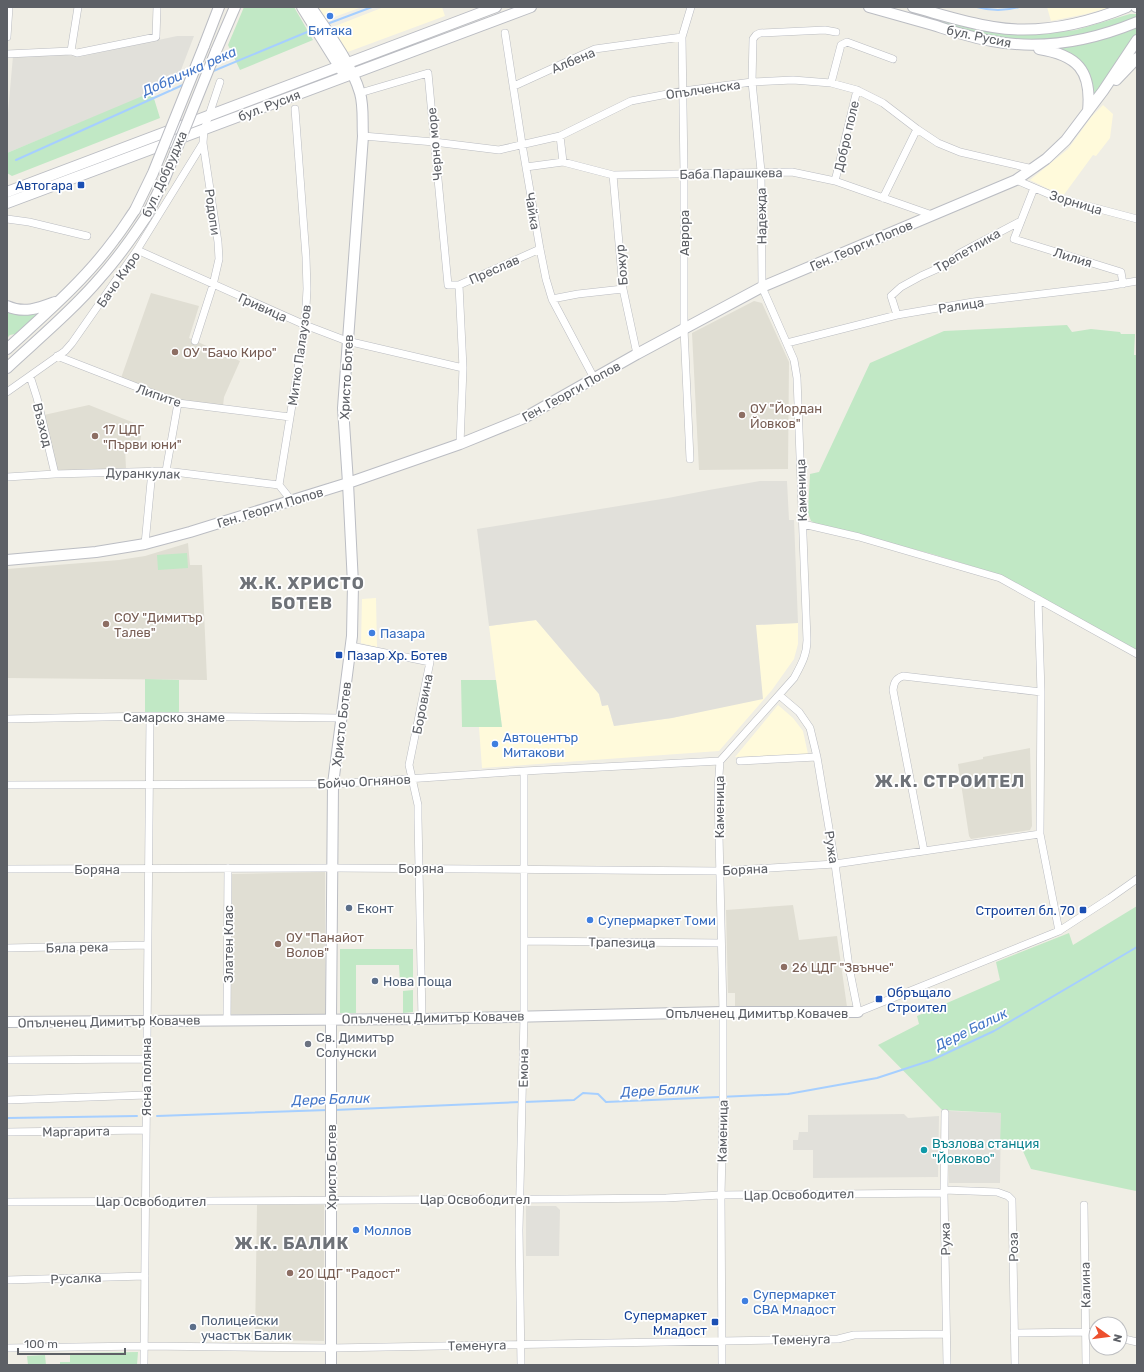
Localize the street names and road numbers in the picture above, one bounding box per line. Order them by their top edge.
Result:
street label: бул. Русия [945,22,1013,51]
street label: Албена [549,45,597,76]
street label: Опълченска [665,77,741,102]
street label: бул. Русия [236,87,303,124]
street label: Добро поле [831,99,862,173]
street label: Черно море [424,107,445,181]
street label: бул. Добруджа [139,129,190,219]
street label: Баба Парашкева [679,165,783,182]
street label: Надежда [754,187,769,245]
street label: Зорница [1048,187,1104,218]
street label: Родопи [202,188,223,236]
street label: Чайка [522,191,543,231]
street label: Аврора [677,210,692,256]
street label: Ген. Георги Попов [807,217,915,274]
street label: Трепетлика [932,225,1003,275]
street label: Божур [612,244,631,286]
street label: Лилия [1052,245,1094,270]
street label: Бачо Киро [94,248,143,310]
street label: Преслав [467,252,522,287]
street label: Гривица [236,290,290,325]
street label: Ралица [937,294,985,317]
street label: Митко Палаузов [285,304,314,407]
street label: Христо Ботев [337,334,356,420]
street label: Ген. Георги Попов [519,358,623,425]
street label: Липите [134,381,183,410]
street label: Възход [30,401,55,449]
street label: Каменица [793,458,810,522]
street label: Дуранкулак [106,465,180,482]
street label: Ген. Георги Попов [215,484,325,531]
street label: Боровина [409,673,436,736]
street label: Христо Ботев [329,681,354,767]
street label: Самарско знаме [123,710,225,725]
street label: Бойчо Огнянов [317,772,411,791]
street label: Каменица [712,776,727,838]
street label: Ружа [822,830,841,865]
street label: Боряна [398,861,444,876]
street label: Боряна [722,861,768,878]
street label: Боряна [74,862,120,877]
street label: Златен Клас [221,905,236,983]
street label: Трапезица [588,934,656,951]
street label: Бяла река [46,939,108,956]
street label: Опълченец Димитър Ковачев [666,1006,848,1021]
street label: Опълченец Димитър Ковачев [341,1008,525,1027]
street label: Опълченец Димитър Ковачев [17,1012,201,1031]
street label: Ясна поляна [139,1038,154,1116]
street label: Емона [516,1048,531,1088]
street label: Каменица [714,1100,731,1162]
street label: Маргарита [42,1123,110,1140]
street label: Христо Ботев [324,1124,339,1210]
street label: Цар Освободител [744,1186,854,1203]
street label: Цар Освободител [420,1192,530,1207]
street label: Цар Освободител [96,1194,206,1209]
street label: Ружа [938,1222,953,1256]
street label: Роза [1006,1232,1021,1262]
street label: Калина [1078,1262,1093,1308]
street label: Русалка [50,1270,102,1287]
street label: Теменуга [771,1331,831,1348]
street label: Теменуга [447,1337,507,1354]

